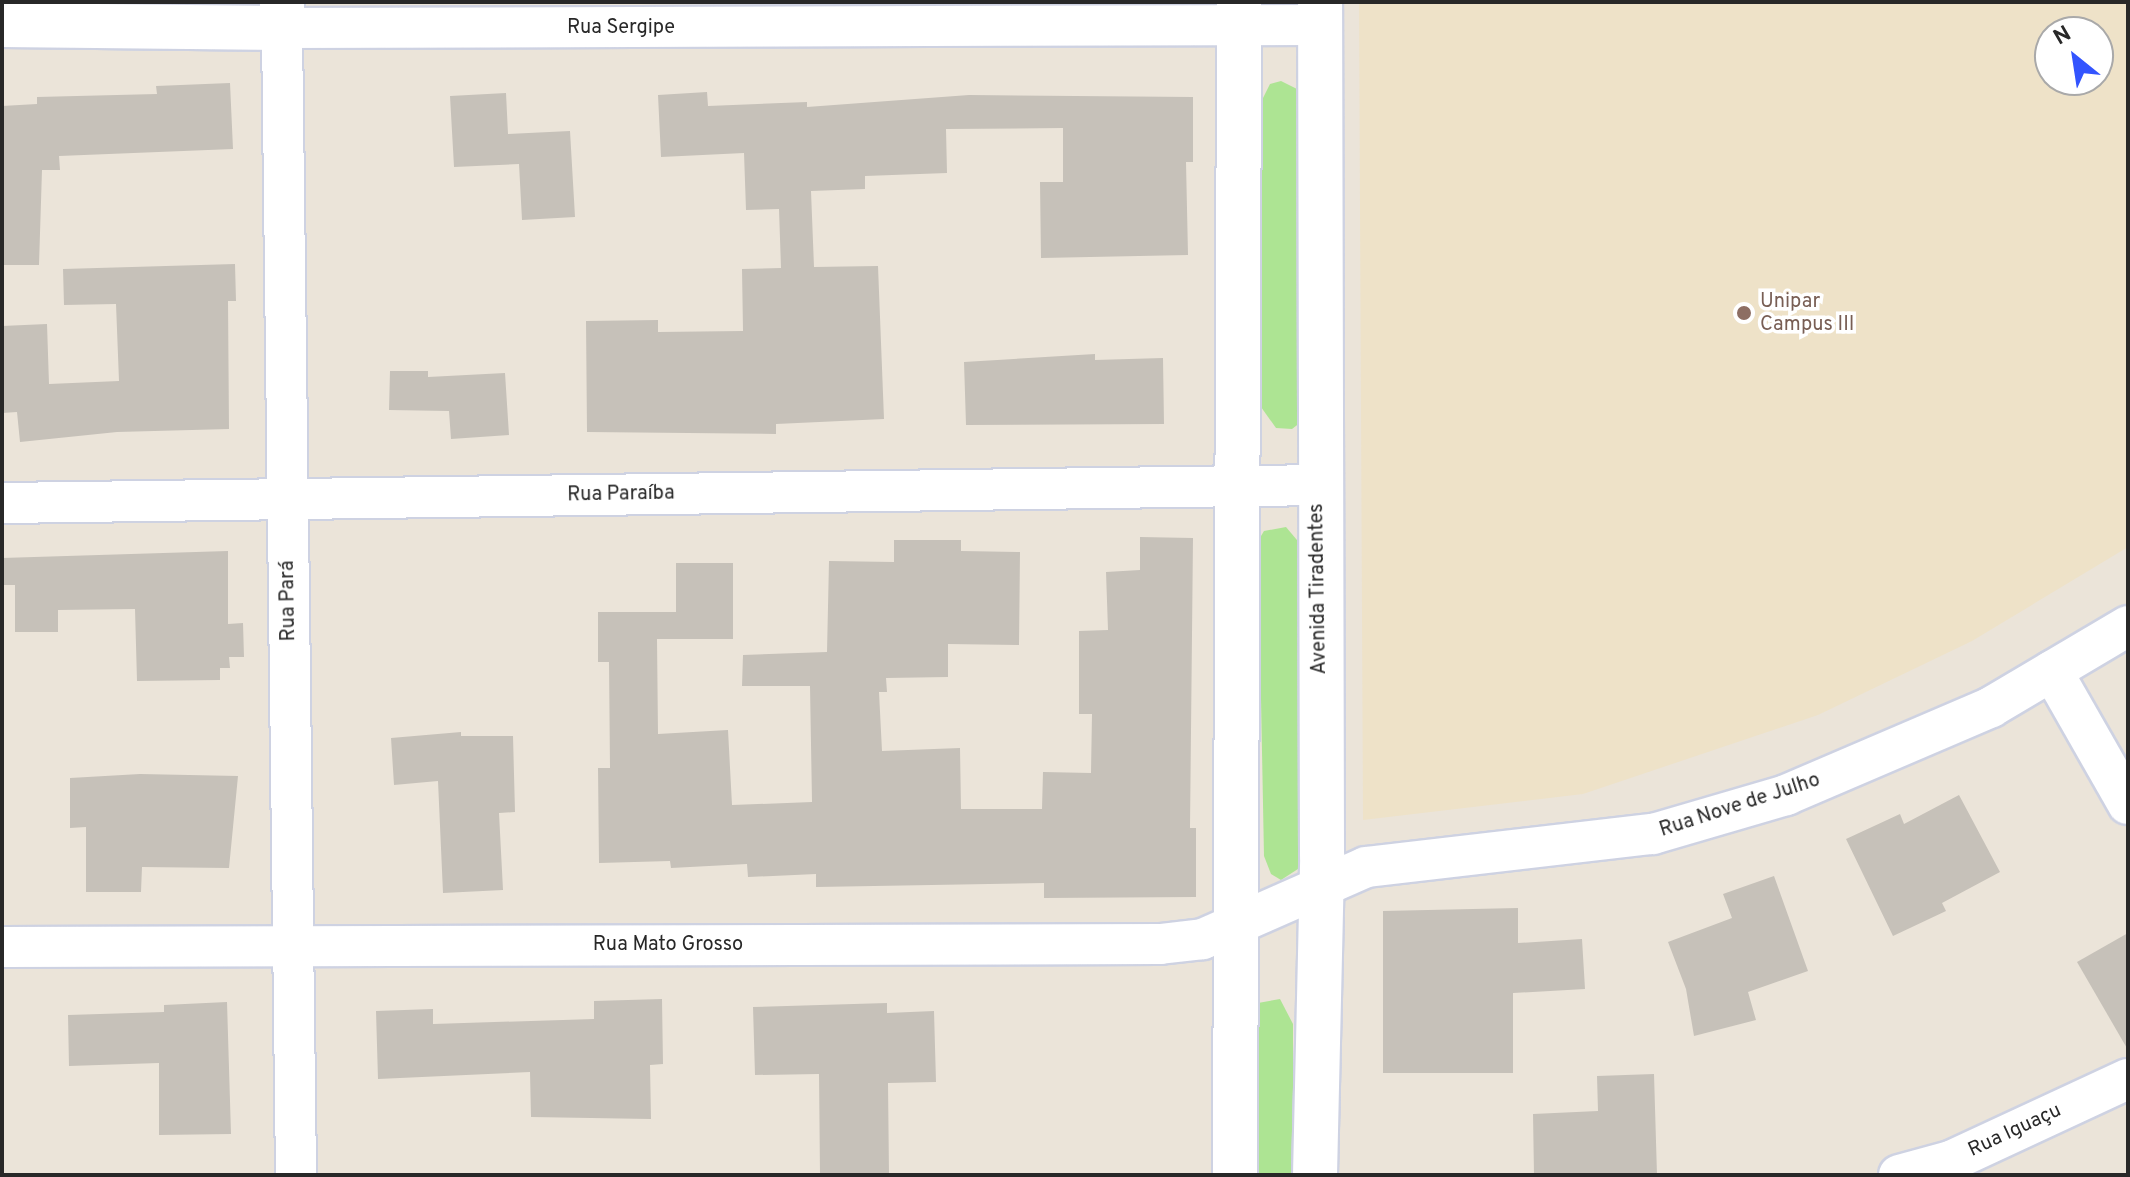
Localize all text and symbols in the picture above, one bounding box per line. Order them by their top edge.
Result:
street label: Rua Sergipe [567,16,675,40]
north arrow [2034,16,2114,96]
text: N [2049,21,2076,52]
place label: Unipar Campus III [1760,290,1854,337]
marker: Unipar Campus III [1735,304,1753,322]
street label: Rua Paraíba [567,482,675,508]
street label: Avenida Tiradentes [1306,503,1332,675]
street label: Rua Pará [276,560,302,642]
street label: Rua Nove de Julho [1657,769,1823,843]
street label: Rua Mato Grosso [593,933,743,957]
street label: Rua Iguaçu [1965,1099,2065,1163]

